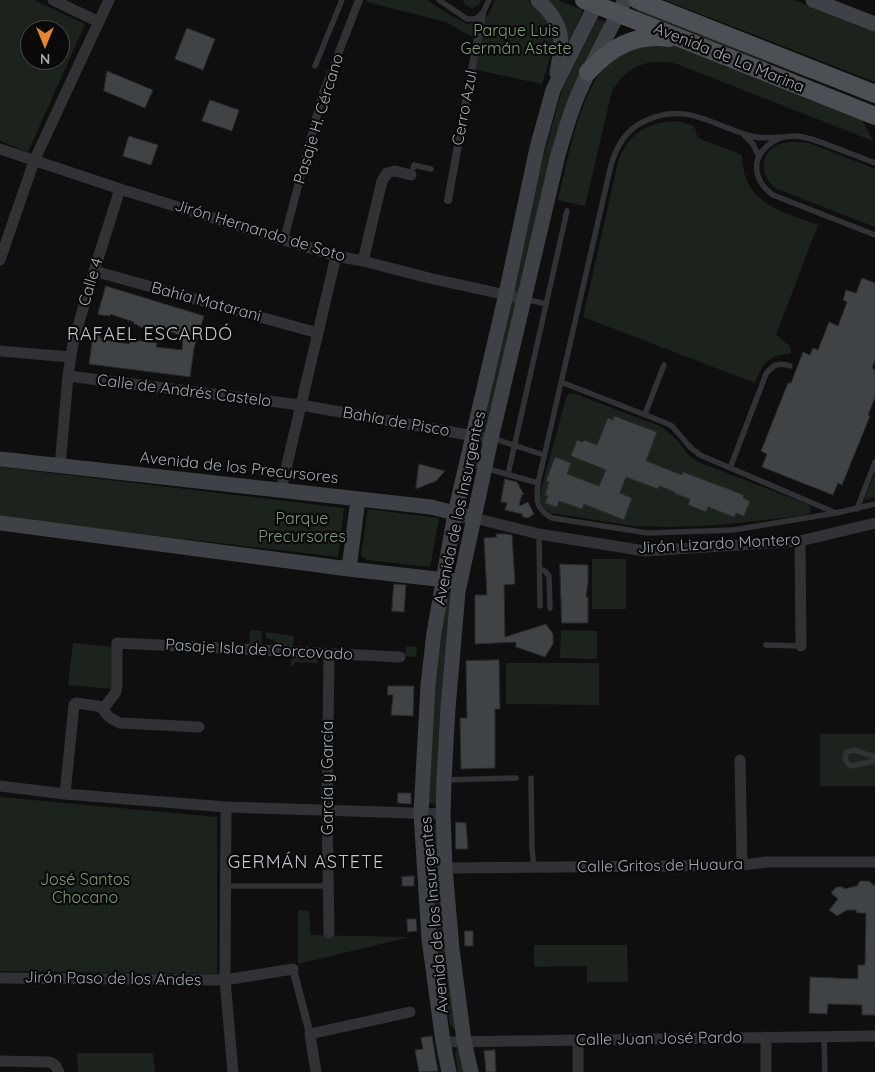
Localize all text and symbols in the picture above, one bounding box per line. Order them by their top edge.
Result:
street label: Avenida de La Marina [651,19,807,97]
north arrow [20,20,70,70]
park label: Parque Luis Germán Astete [461,21,571,59]
text: N [40,50,50,68]
street label: Pasaje H. Cércano [290,52,348,186]
street label: Cerro Azul [448,69,482,147]
street label: Jirón Hernando de Soto [172,196,348,266]
street label: Calle 4 [75,256,107,308]
street label: Bahía Matarani [149,278,263,326]
district label: RAFAEL ESCARDÓ [65,324,235,346]
street label: Calle de Andrés Castelo [96,371,272,411]
street label: Bahía de Pisco [341,403,451,441]
street label: Avenida de los Insurgentes [430,409,490,607]
street label: Avenida de los Precursores [139,448,339,488]
park label: Parque Precursores [258,509,346,547]
street label: Jirón Lizardo Montero [637,530,801,558]
street label: Pasaje Isla de Corcovado [165,635,353,665]
street label: García y García [318,721,338,835]
street label: Avenida de los Insurgentes [417,816,453,1014]
district label: GERMÁN ASTETE [226,852,386,874]
street label: Calle Gritos de Huaura [577,855,743,877]
park label: José Santos Chocano [40,870,130,908]
street label: Jirón Paso de los Andes [24,968,202,990]
street label: Calle Juan José Pardo [576,1028,742,1050]

